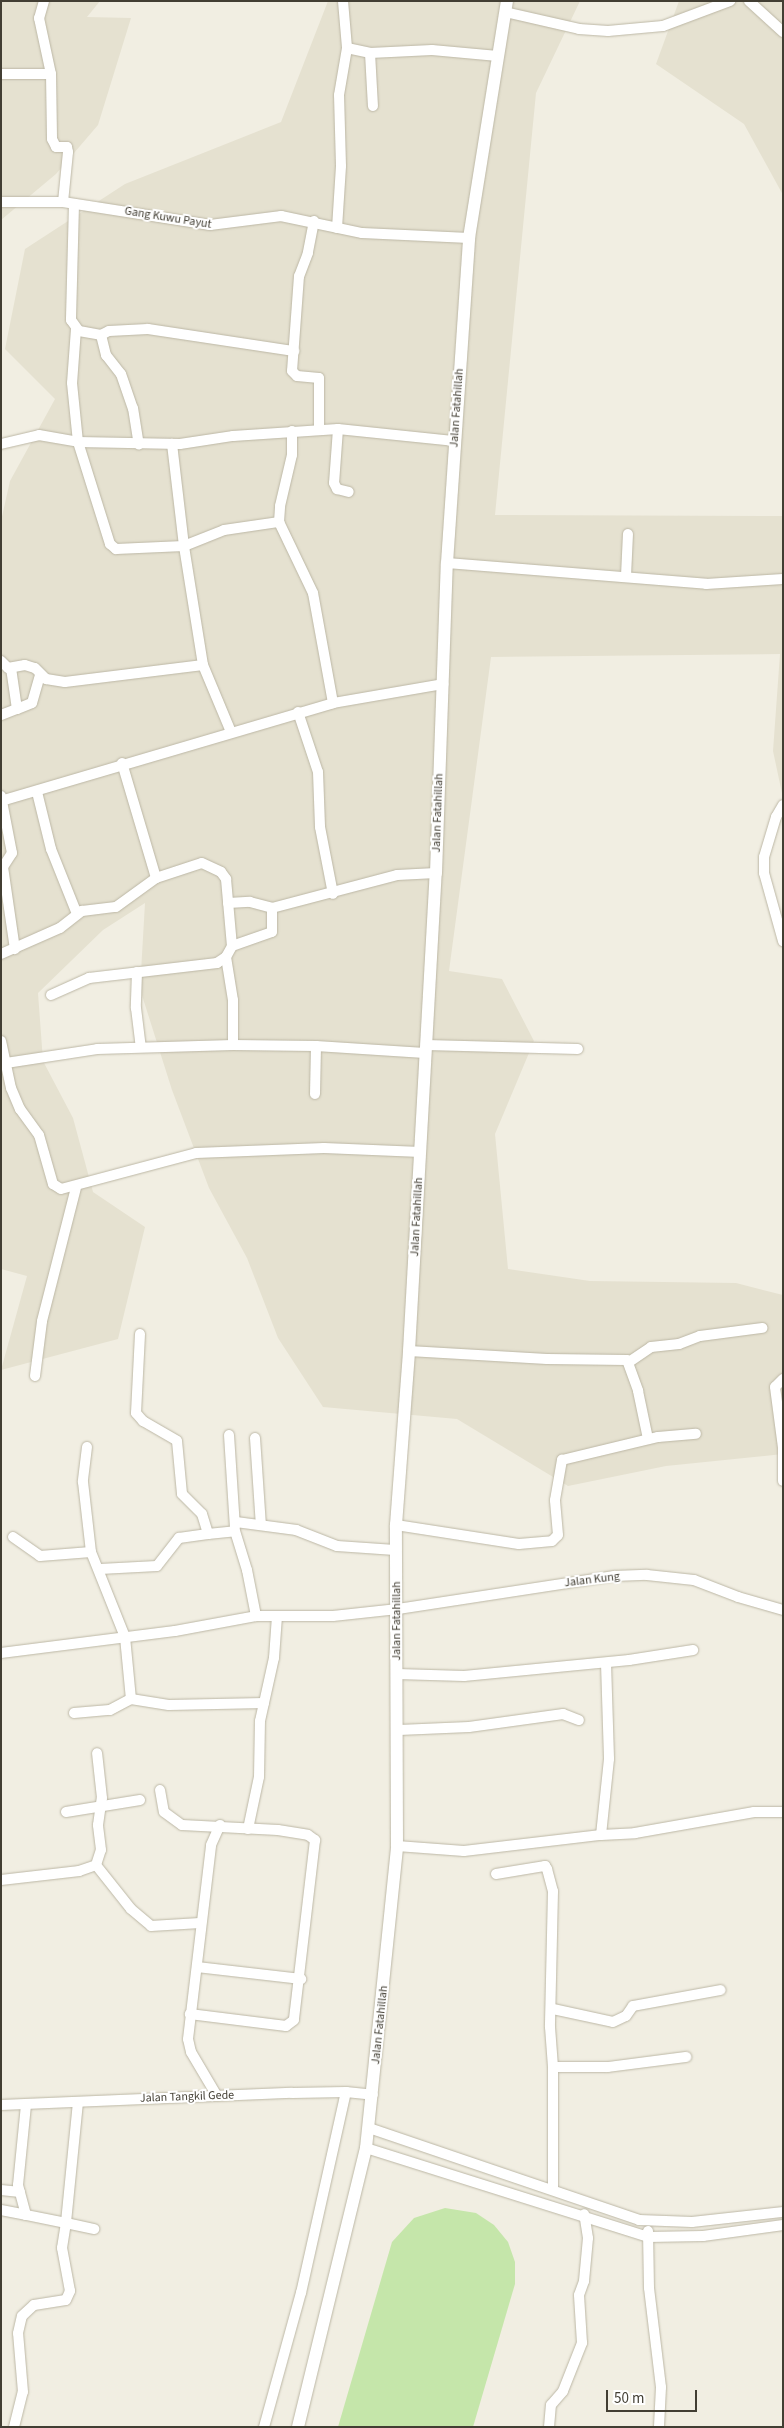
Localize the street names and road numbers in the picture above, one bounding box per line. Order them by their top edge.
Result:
street label: Gang Kuwu Payut [123,204,213,232]
street label: Jalan Fatahillah [447,368,467,448]
street label: Jalan Fatahillah [429,773,447,853]
street label: Jalan Fatahillah [408,1177,426,1257]
street label: Jalan Kung [563,1569,621,1591]
street label: Jalan Fatahillah [390,1581,404,1661]
street label: Jalan Fatahillah [369,1985,391,2065]
street label: Jalan Tangkil Gede [140,2088,234,2106]

